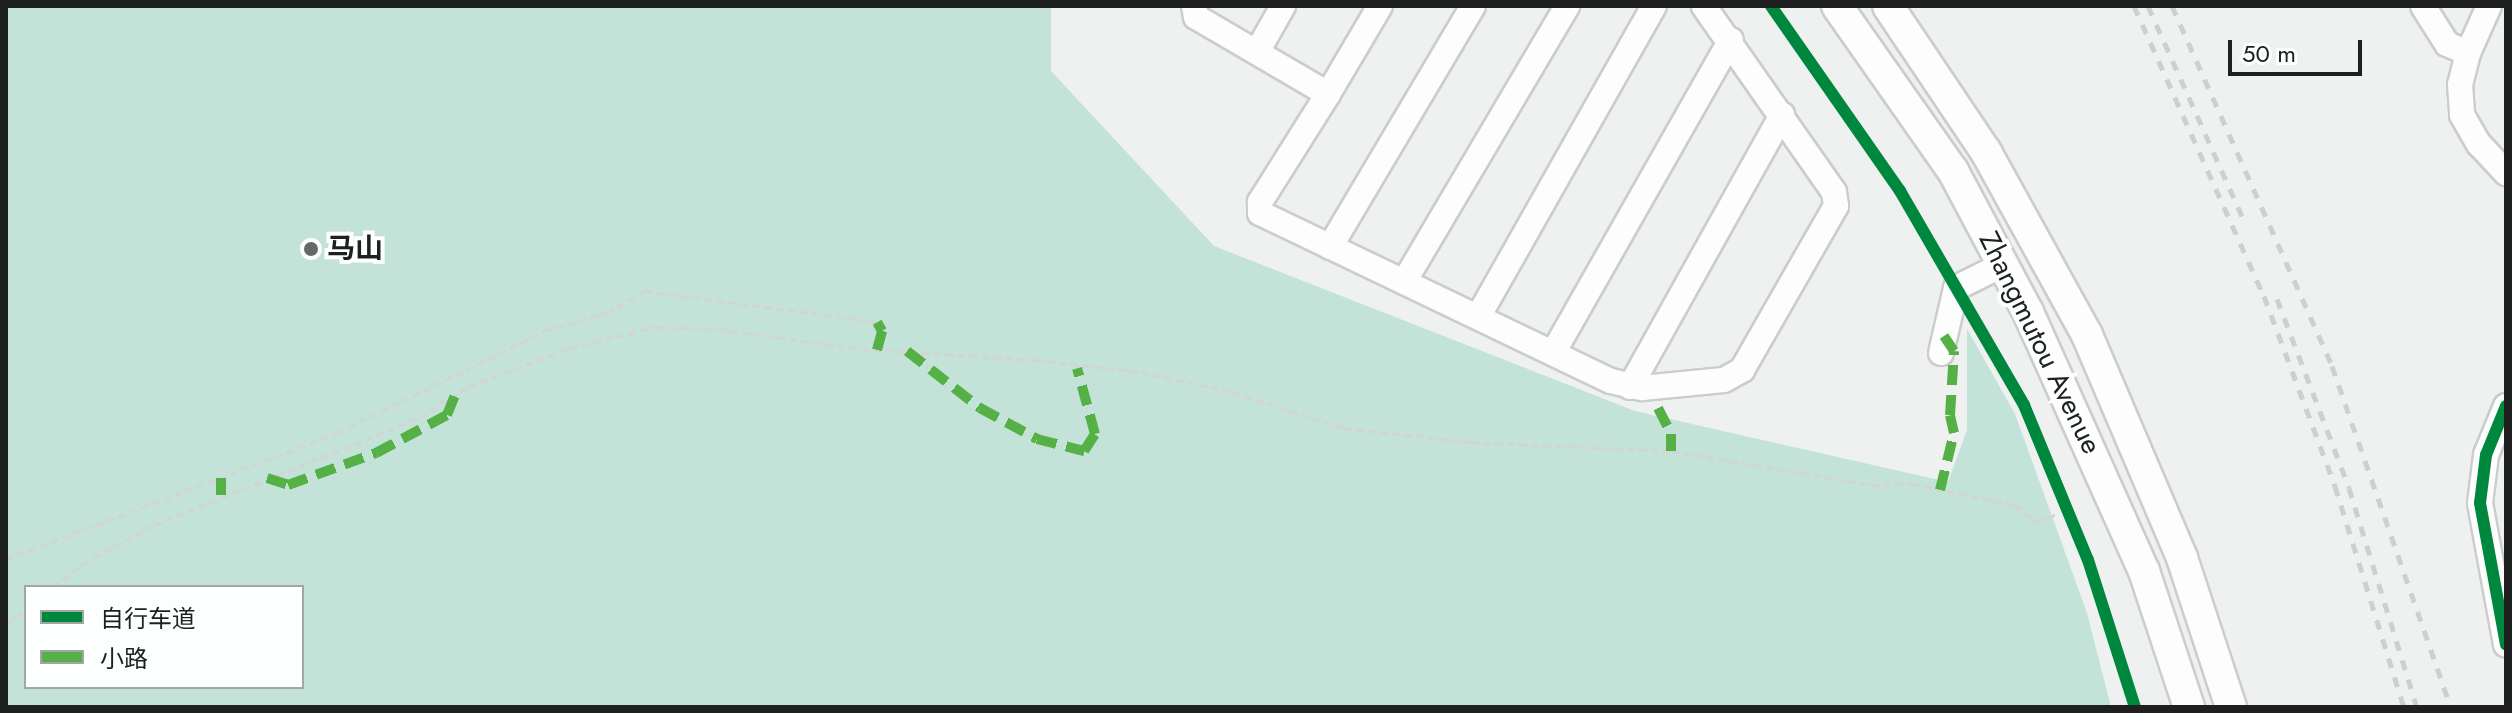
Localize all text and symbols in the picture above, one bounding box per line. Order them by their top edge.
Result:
scale bar [2232,24,2366,74]
text: 50 m [2242,36,2296,71]
street label: Zhangmutou Avenue [1972,226,2108,460]
place label: 马山 [327,232,383,266]
marker: 马山 [302,240,320,258]
legend [24,585,304,689]
text: 自行车道 [100,601,196,636]
text: 小路 [100,641,148,676]

